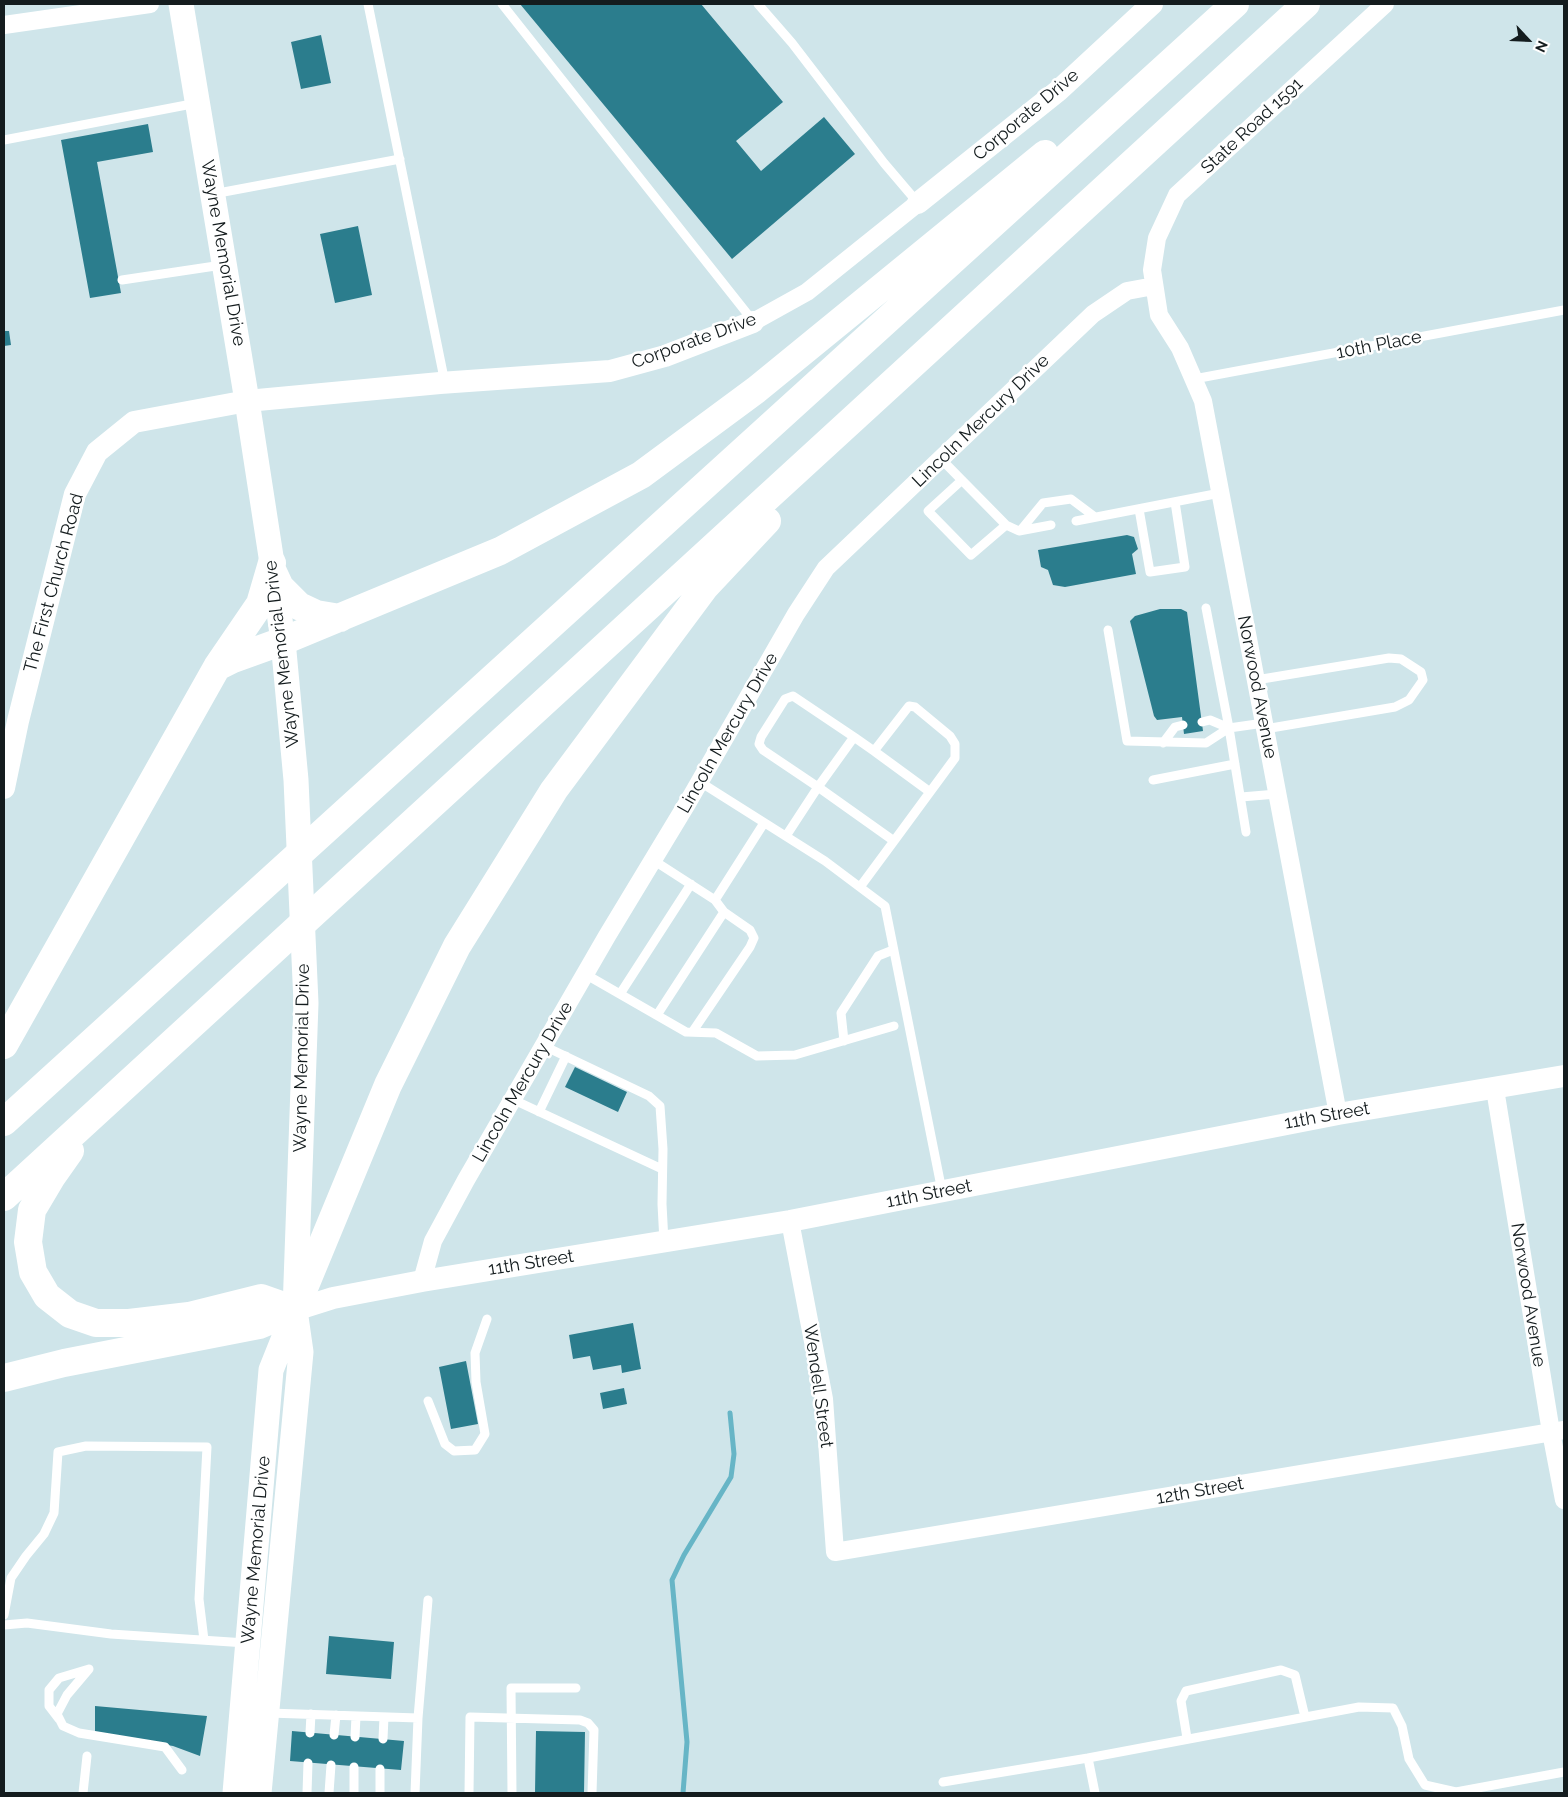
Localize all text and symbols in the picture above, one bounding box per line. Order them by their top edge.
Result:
north arrow [1503,15,1553,65]
text: N [1532,38,1551,55]
street label: Corporate Drive [969,65,1083,165]
street label: State Road 1591 [1197,73,1307,179]
street label: Wayne Memorial Drive [196,158,250,348]
street label: Corporate Drive [629,308,759,374]
street label: 10th Place [1335,326,1423,364]
street label: Lincoln Mercury Drive [908,350,1054,492]
street label: The First Church Road [20,491,88,675]
street label: Wayne Memorial Drive [260,559,304,749]
street label: Norwood Avenue [1233,614,1281,760]
street label: Lincoln Mercury Drive [673,649,783,817]
street label: Wayne Memorial Drive [290,963,314,1153]
street label: Lincoln Mercury Drive [468,998,578,1166]
street label: 11th Street [1283,1098,1371,1134]
street label: 11th Street [885,1175,973,1213]
street label: Norwood Avenue [1506,1221,1550,1369]
street label: 11th Street [487,1246,575,1280]
street label: Wendell Street [799,1323,837,1449]
street label: Wayne Memorial Drive [237,1455,275,1645]
street label: 12th Street [1155,1473,1245,1509]

